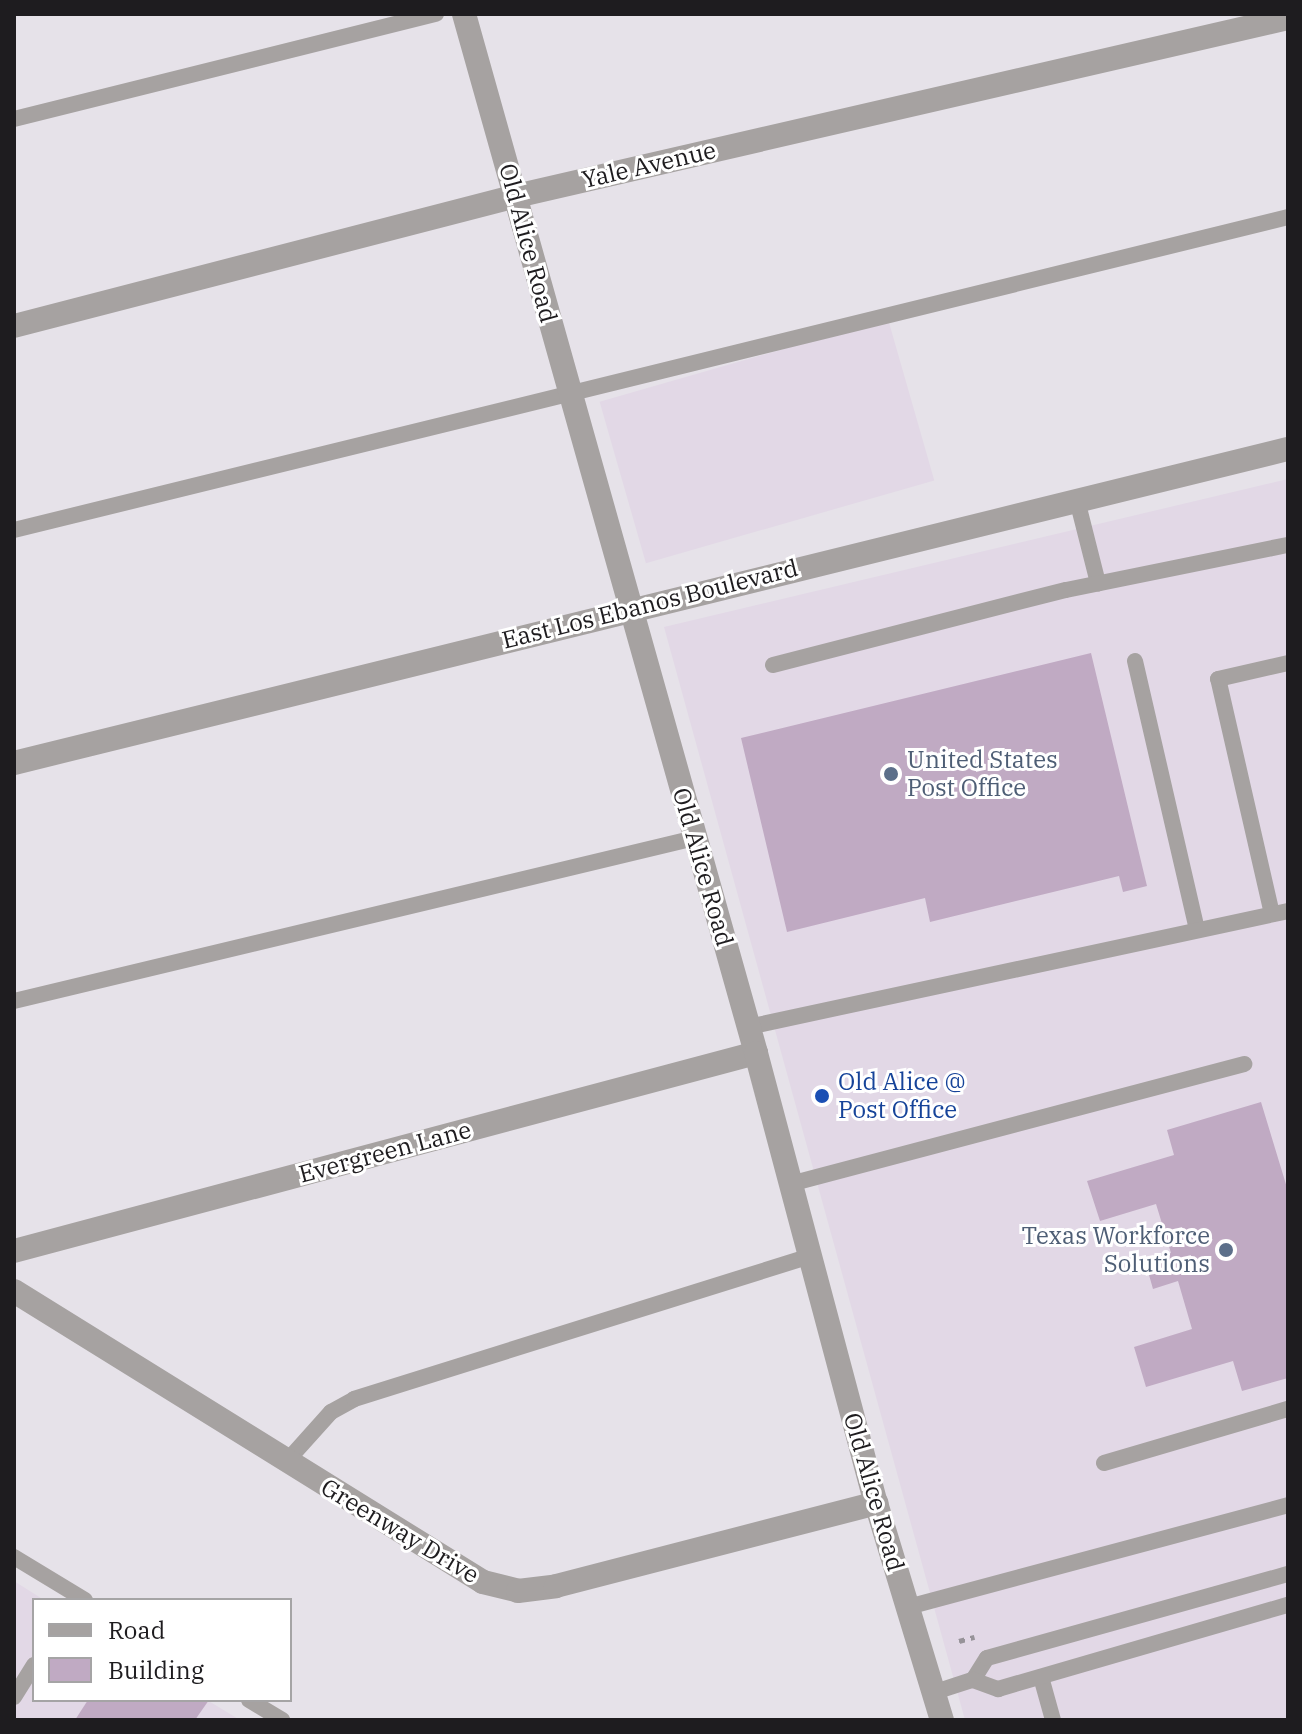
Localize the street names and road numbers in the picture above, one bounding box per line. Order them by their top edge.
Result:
street label: Yale Avenue [579,136,719,194]
street label: Old Alice Road [493,160,563,326]
street label: East Los Ebanos Boulevard [499,553,801,655]
street label: Old Alice Road [667,785,739,949]
street label: Evergreen Lane [296,1115,474,1189]
street label: Old Alice Road [838,1410,910,1574]
street label: Greenway Drive [316,1473,484,1589]

